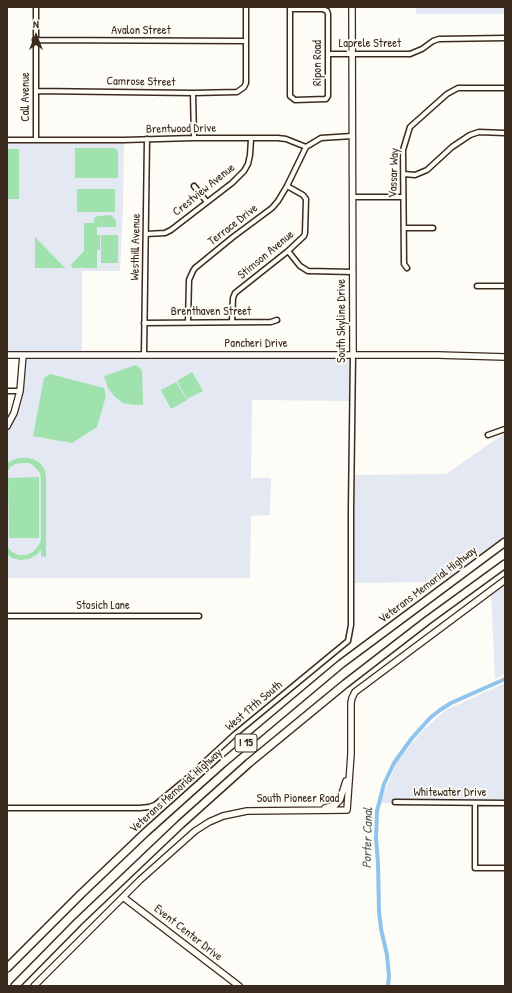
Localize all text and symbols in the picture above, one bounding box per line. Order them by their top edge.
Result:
north arrow [16,16,56,56]
text: N [33,17,39,31]
street label: Avalon Street [111,24,171,38]
street label: Laprele Street [339,37,401,51]
street label: Ripon Road [311,40,325,86]
street label: Call Avenue [19,72,33,122]
street label: Camrose Street [106,74,176,90]
street label: Brentwood Drive [146,121,216,137]
street label: Vassar Way [386,148,402,198]
street label: Crestview Avenue [170,161,238,219]
street label: Terrace Drive [205,201,261,249]
street label: Westhill Avenue [128,213,144,281]
street label: Stimson Avenue [235,227,297,283]
street label: South Skyline Drive [335,279,349,363]
street label: Brenthaven Street [171,305,251,319]
street label: Pancheri Drive [224,337,288,351]
street label: Veterans Memorial Highway [376,543,480,627]
street label: Stosich Lane [76,599,130,613]
street label: West 17th South [222,678,286,734]
road number: I 15 [235,734,257,752]
street label: Veterans Memorial Highway [127,746,225,836]
street label: Whitewater Drive [413,786,487,800]
street label: South Pioneer Road [257,792,339,806]
water label: Porter Canal [360,807,376,869]
street label: Event Center Drive [151,902,225,964]

